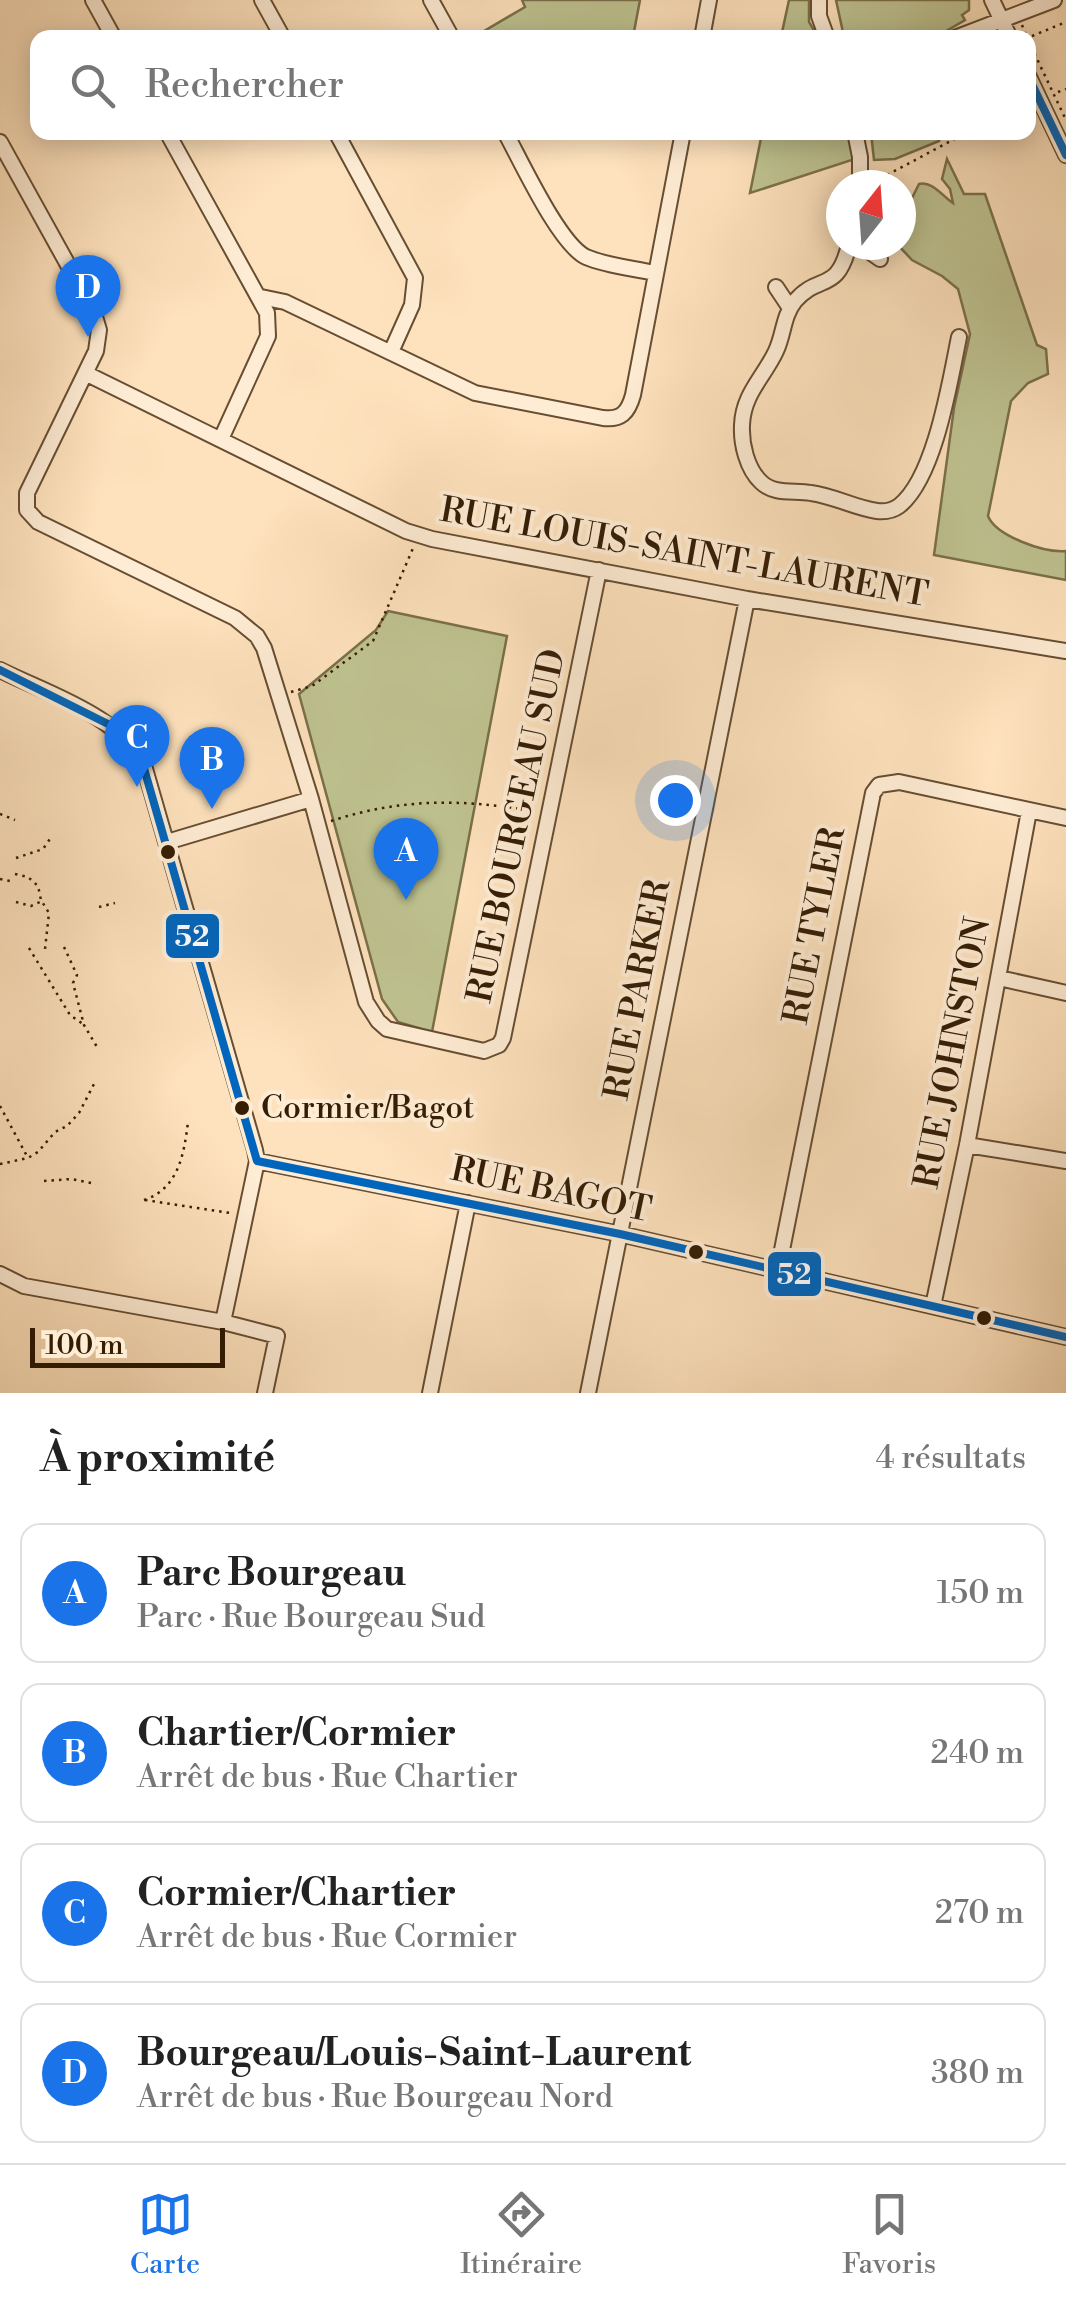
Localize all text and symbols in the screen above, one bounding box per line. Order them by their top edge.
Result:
search box [30,30,1036,140]
icon: search [65,58,120,113]
text: Rechercher [145,62,344,109]
north arrow [826,170,916,260]
pin: D [56,255,120,337]
street label: RUE LOUIS-SAINT-LAURENT [436,489,932,617]
street label: RUE BOURGEAU SUD [459,645,575,1007]
pin: C [104,704,170,787]
pin: B [180,726,244,809]
your location [650,775,701,826]
pin: A [374,818,438,900]
street label: RUE TYLER [775,823,855,1028]
unlabelled marker [158,842,178,862]
street label: RUE PARKER [596,875,681,1104]
line badge: 52 [164,912,221,960]
street label: RUE JOHNSTON [906,914,1000,1192]
text: 52 [175,920,209,955]
place label: Cormier/Bagot [261,1088,474,1128]
marker: Cormier/Bagot [232,1098,252,1118]
street label: RUE BAGOT [447,1148,655,1232]
unlabelled marker [686,1242,706,1262]
line badge: 52 [766,1250,823,1298]
text: 52 [777,1258,811,1293]
unlabelled marker [974,1308,994,1328]
scale bar [30,1323,225,1368]
text: 100 m [45,1328,124,1363]
text: À proximité [40,1432,275,1485]
text: 4 résultats [876,1438,1026,1478]
text: Parc Bourgeau [137,1550,406,1597]
text: A [63,1573,86,1613]
text: 150 m [937,1573,1024,1613]
text: Parc · Rue Bourgeau Sud [137,1597,485,1637]
text: Chartier/Cormier [137,1710,456,1757]
text: B [62,1733,87,1773]
text: 240 m [931,1733,1024,1773]
text: Arrêt de bus · Rue Chartier [137,1757,518,1797]
text: Cormier/Chartier [137,1870,456,1917]
text: C [63,1893,86,1933]
text: 270 m [935,1893,1024,1933]
text: Arrêt de bus · Rue Cormier [137,1917,517,1957]
text: Bourgeau/Louis-Saint-Laurent [137,2030,691,2077]
text: D [62,2053,87,2093]
text: 380 m [931,2053,1024,2093]
text: Arrêt de bus · Rue Bourgeau Nord [137,2077,613,2117]
tab: Carte [130,2187,200,2282]
tab: Itinéraire [460,2187,582,2282]
tab: Favoris [842,2187,936,2282]

